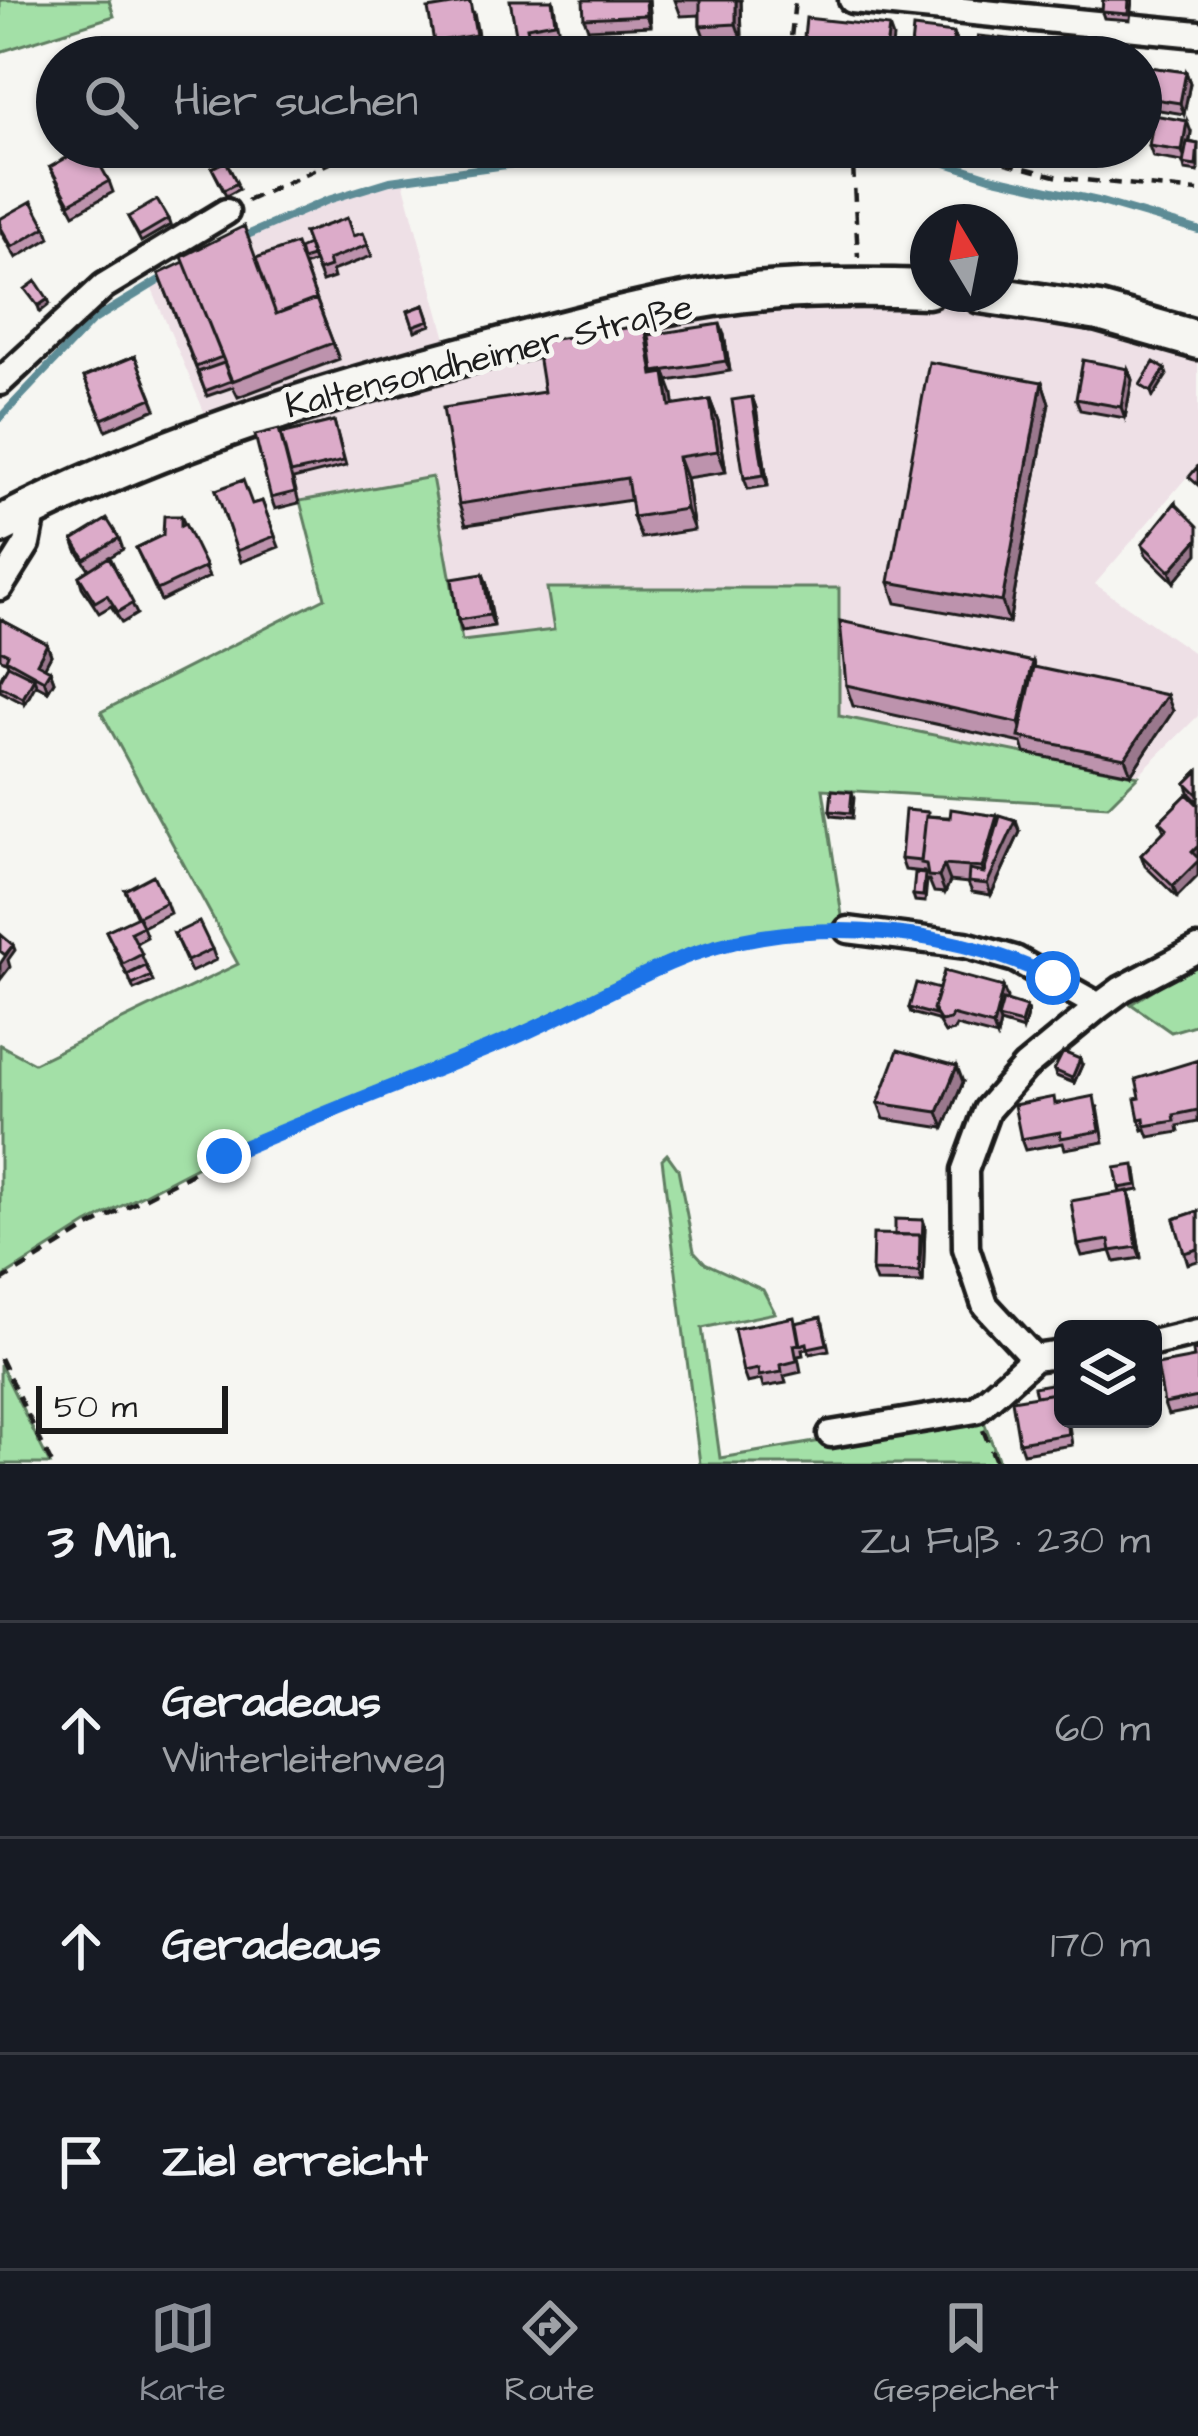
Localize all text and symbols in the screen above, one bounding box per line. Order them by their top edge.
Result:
search box [36,36,1162,168]
icon: search [78,69,144,135]
text: Hier suchen [174,71,418,133]
north arrow [910,204,1018,312]
street label: Kaltensondheimer Straße [280,282,698,432]
route start [1026,951,1080,1005]
route end [197,1129,251,1183]
map controls [1054,1320,1162,1428]
button: layers [1054,1320,1162,1428]
scale bar [36,1380,228,1433]
text: 50 m [54,1384,137,1430]
text: 3 Min. [48,1507,177,1578]
text: Zu Fuß · 230 m [860,1515,1150,1569]
text: Geradeaus [162,1672,381,1734]
icon: ahead [48,1697,114,1763]
text: 60 m [1055,1703,1150,1757]
text: Winterleitenweg [162,1734,445,1788]
icon: ahead [48,1913,114,1979]
text: Geradeaus [162,1915,381,1977]
text: 170 m [1050,1919,1150,1973]
icon: arrive [48,2129,114,2195]
text: Ziel erreicht [162,2131,428,2193]
tab: Karte [139,2295,226,2413]
tab: Route [505,2295,595,2413]
tab: Gespeichert [873,2295,1059,2413]

